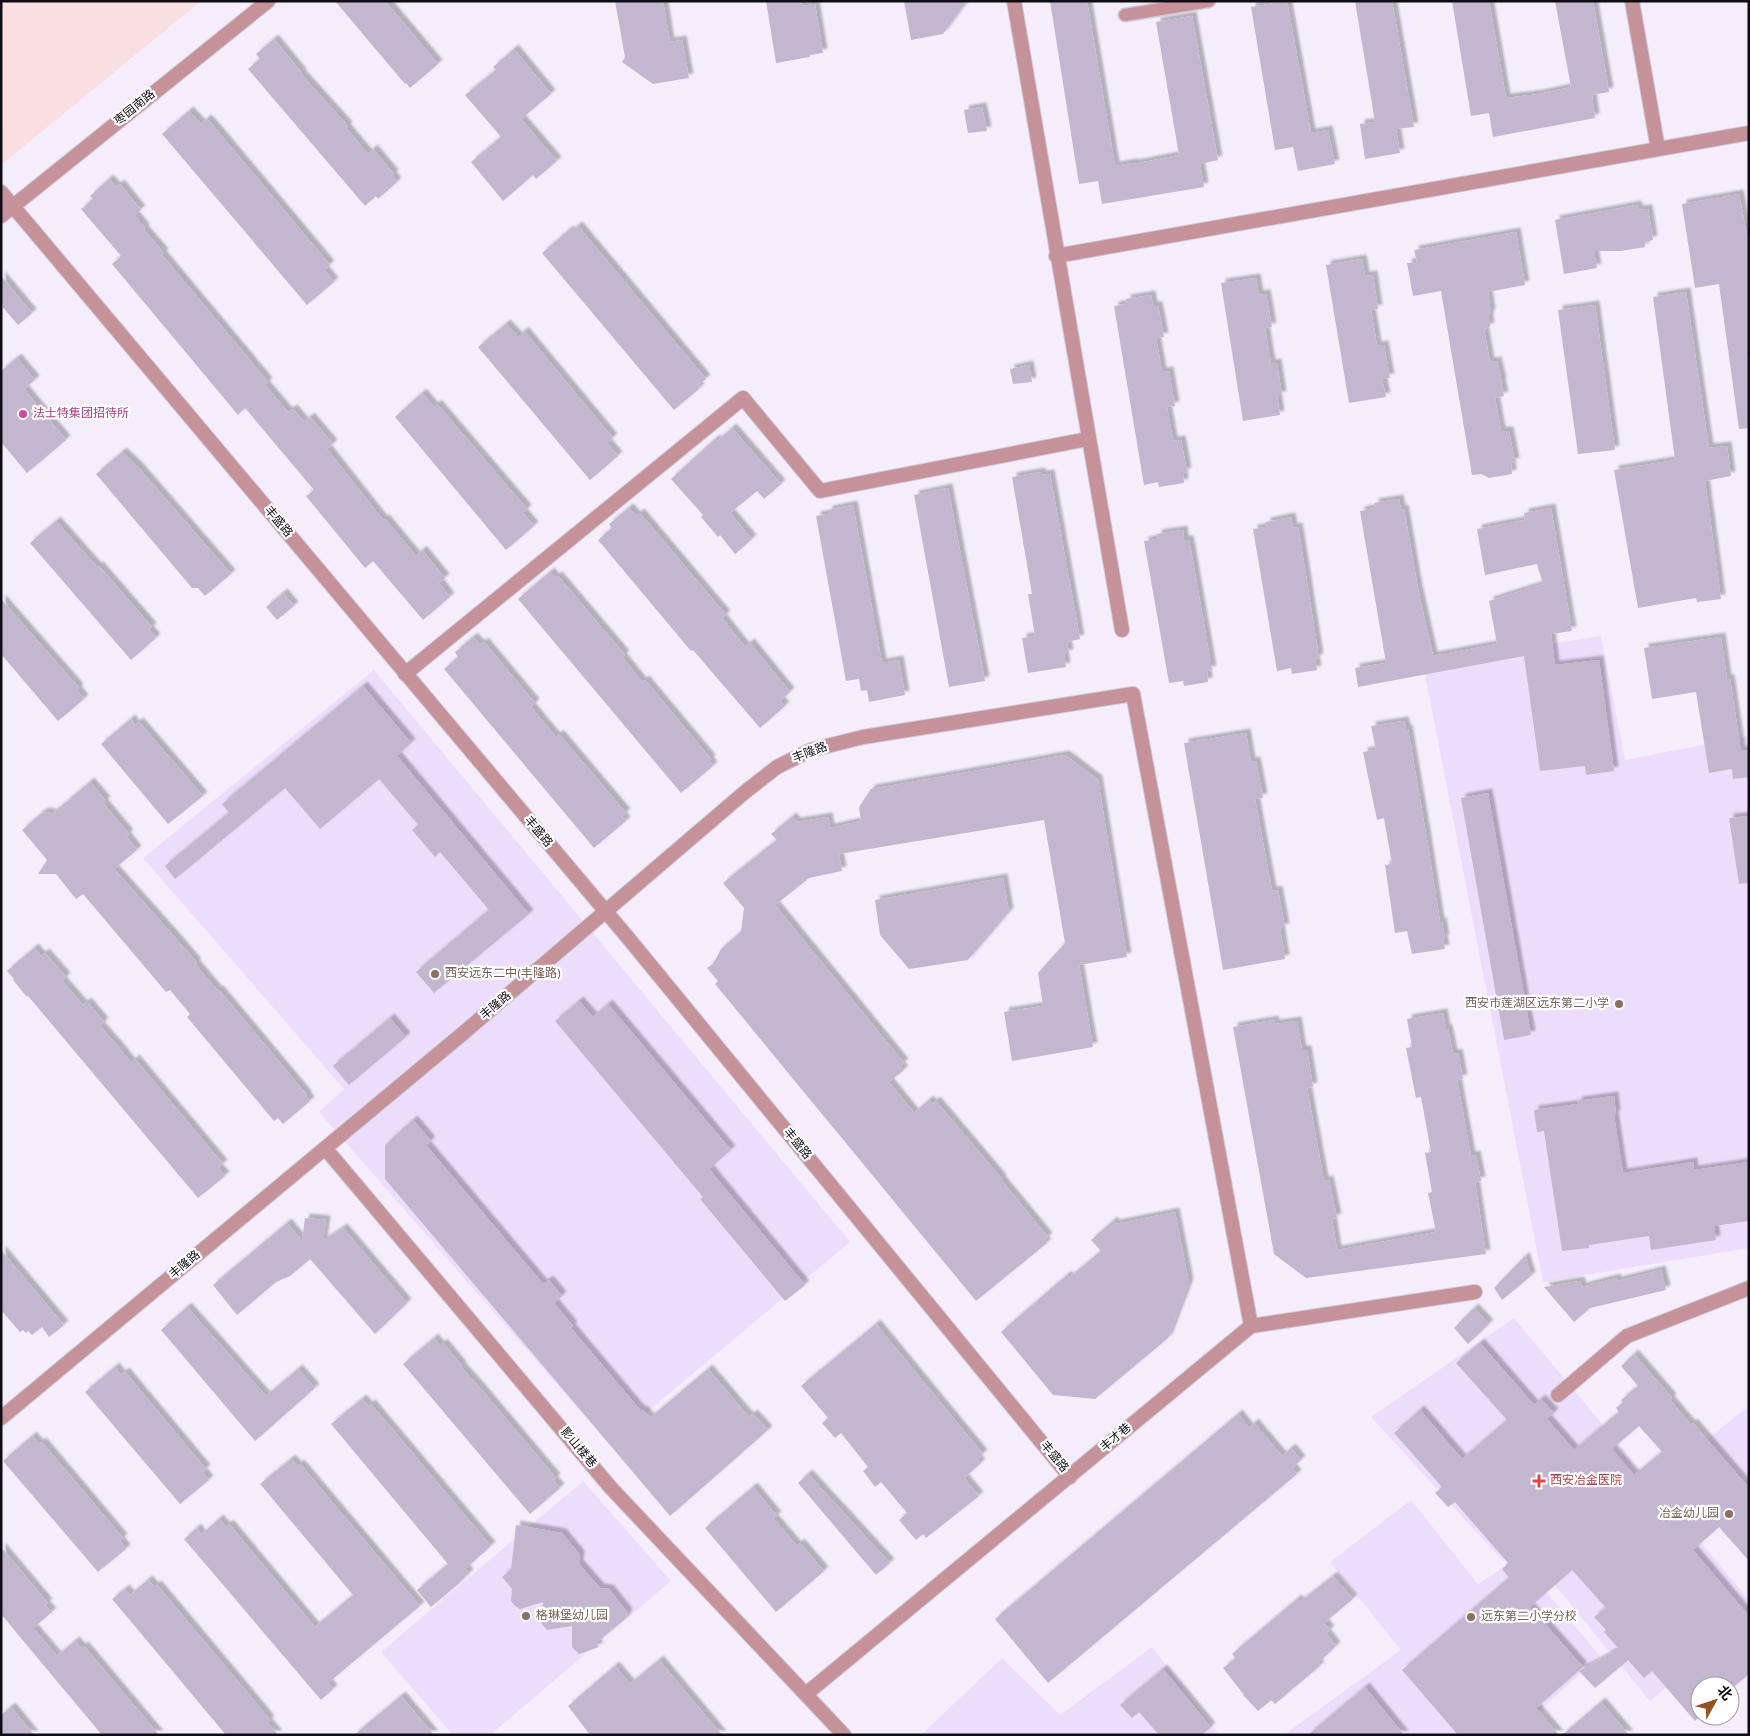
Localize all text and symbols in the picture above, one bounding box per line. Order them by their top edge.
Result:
street label: 枣园南路 [111,87,159,129]
place label: 法士特集团招待所 [33,406,129,422]
marker: 法士特集团招待所 [17,408,29,420]
street label: 丰盛路 [260,503,296,541]
street label: 丰隆路 [790,739,830,767]
street label: 丰盛路 [520,813,556,851]
place label: 西安远东二中(丰隆路) [445,966,561,982]
marker: 西安远东二中(丰隆路) [429,968,441,980]
street label: 丰隆路 [477,988,515,1024]
place label: 西安市莲湖区远东第二小学 [1465,996,1609,1012]
marker: 西安市莲湖区远东第二小学 [1613,998,1625,1010]
street label: 丰盛路 [779,1125,815,1163]
street label: 丰隆路 [166,1247,204,1283]
street label: 丰才巷 [1097,1420,1135,1456]
street label: 影山楼巷 [556,1424,600,1472]
street label: 丰盛路 [1036,1438,1072,1476]
place label: 西安冶金医院 [1550,1473,1622,1489]
marker: 西安冶金医院 [1532,1474,1546,1488]
place label: 冶金幼儿园 [1659,1506,1719,1522]
marker: 冶金幼儿园 [1723,1508,1735,1520]
place label: 格琳堡幼儿园 [536,1608,608,1624]
place label: 远东第二小学分校 [1481,1609,1577,1625]
marker: 格琳堡幼儿园 [520,1610,532,1622]
marker: 远东第二小学分校 [1465,1611,1477,1623]
north arrow [1690,1676,1740,1726]
text: 北 [1713,1683,1735,1704]

